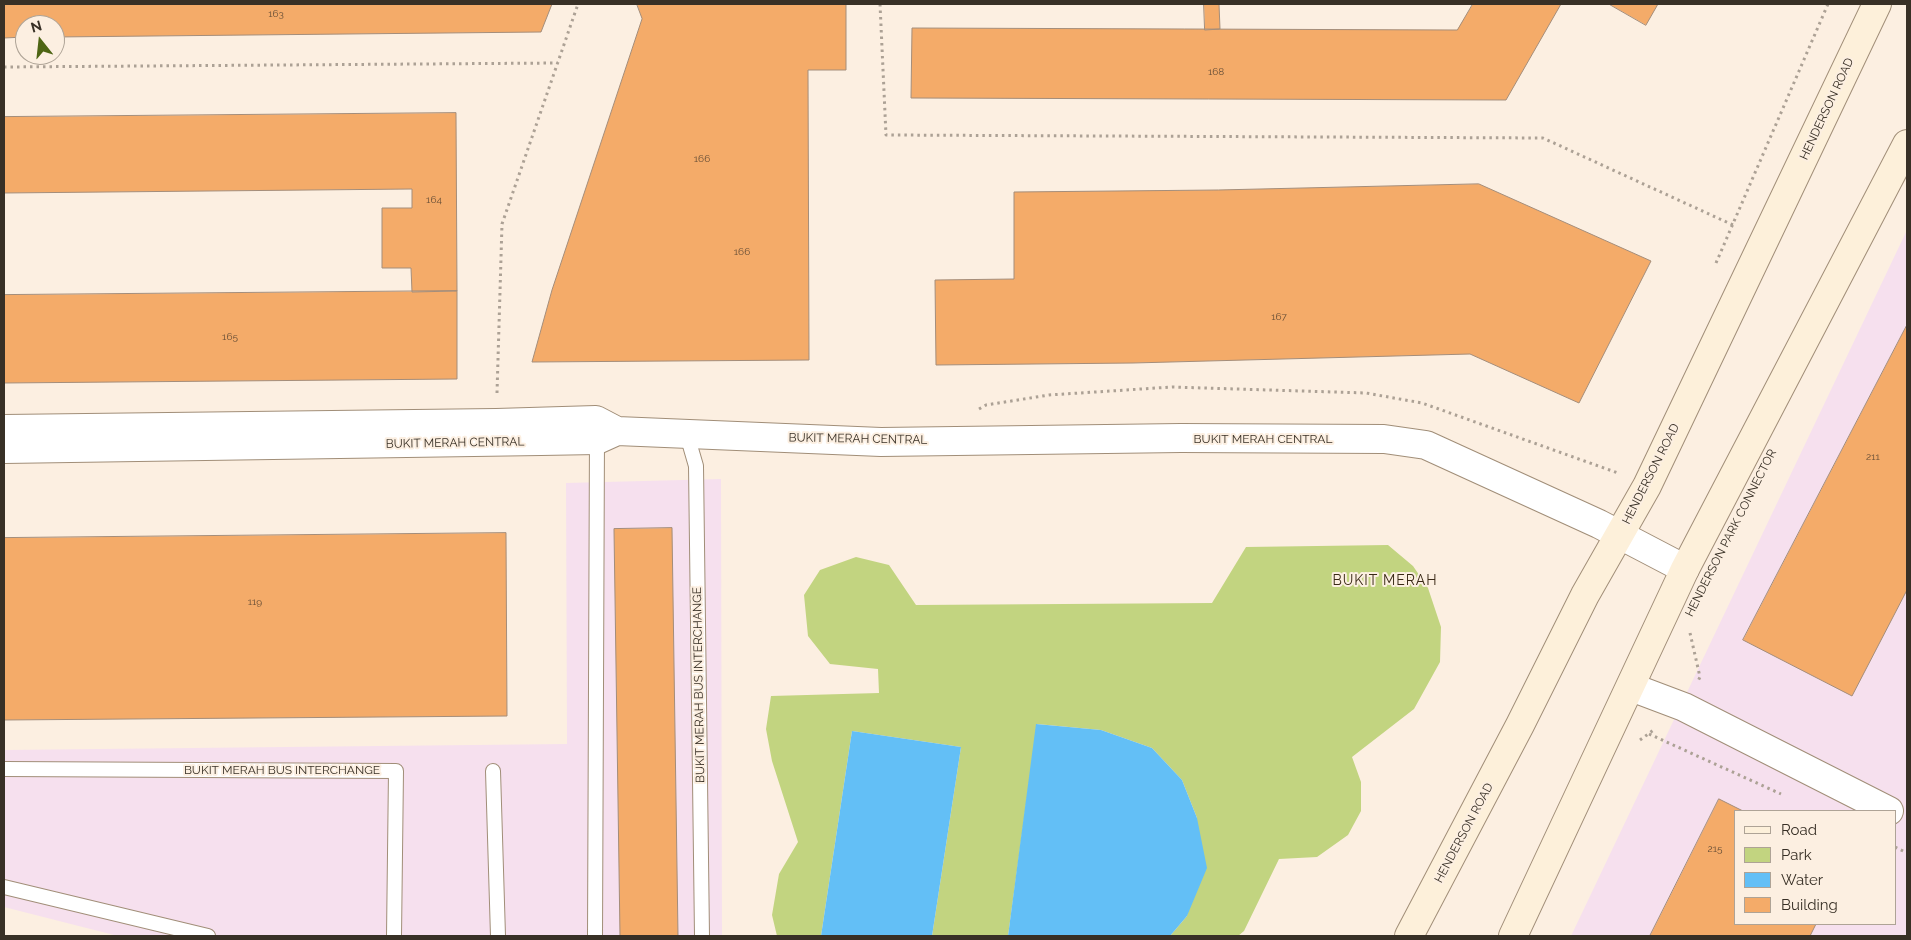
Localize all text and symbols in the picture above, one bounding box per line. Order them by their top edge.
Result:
house number: 163 [268,8,284,20]
north arrow [15,15,65,65]
text: N [29,17,43,36]
street label: HENDERSON ROAD [1797,56,1857,162]
house number: 168 [1208,66,1224,78]
house number: 166 [694,153,710,165]
house number: 164 [426,194,442,206]
house number: 166 [734,246,750,258]
house number: 167 [1271,311,1287,323]
house number: 165 [222,331,238,343]
street label: HENDERSON ROAD [1619,421,1683,527]
street label: BUKIT MERAH CENTRAL [788,431,928,447]
street label: BUKIT MERAH CENTRAL [1194,432,1332,446]
street label: BUKIT MERAH CENTRAL [385,435,525,451]
street label: HENDERSON PARK CONNECTOR [1682,447,1780,619]
house number: 211 [1866,451,1880,463]
district label: BUKIT MERAH [1331,573,1439,589]
street label: BUKIT MERAH BUS INTERCHANGE [690,587,708,783]
house number: 119 [248,596,262,608]
street label: BUKIT MERAH BUS INTERCHANGE [184,763,380,777]
street label: HENDERSON ROAD [1432,781,1496,885]
legend [1734,810,1896,925]
text: Road [1781,821,1817,839]
house number: 215 [1708,843,1722,855]
text: Park [1781,846,1812,864]
text: Water [1781,871,1823,889]
text: Building [1781,896,1838,914]

